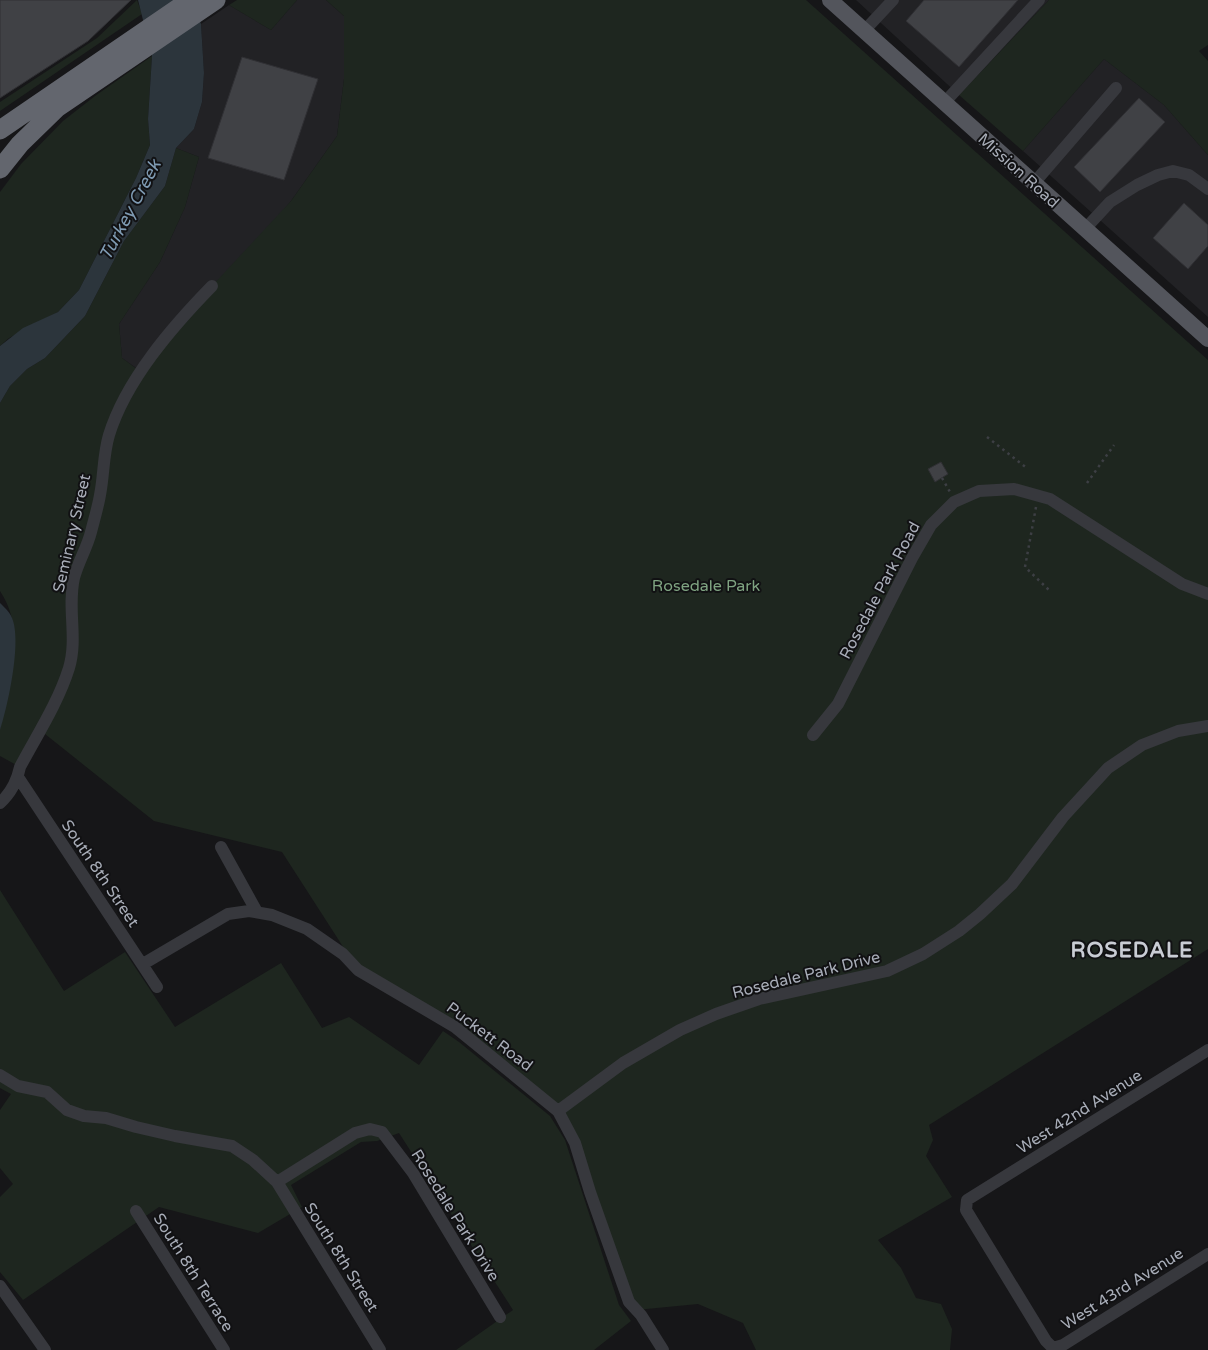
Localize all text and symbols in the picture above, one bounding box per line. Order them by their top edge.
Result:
street label: Mission Road [974,129,1063,212]
water label: Turkey Creek [94,155,166,264]
street label: Seminary Street [49,472,95,594]
street label: Rosedale Park Road [835,518,925,663]
park label: Rosedale Park [652,576,760,596]
street label: South 8th Street [57,816,143,931]
district label: ROSEDALE [1071,938,1193,963]
street label: Rosedale Park Drive [730,947,882,1003]
street label: Puckett Road [442,998,537,1076]
street label: West 42nd Avenue [1013,1065,1146,1158]
street label: Rosedale Park Drive [406,1146,504,1285]
street label: South 8th Street [300,1199,383,1316]
street label: South 8th Terrace [149,1210,238,1335]
street label: West 43rd Avenue [1058,1243,1187,1334]

